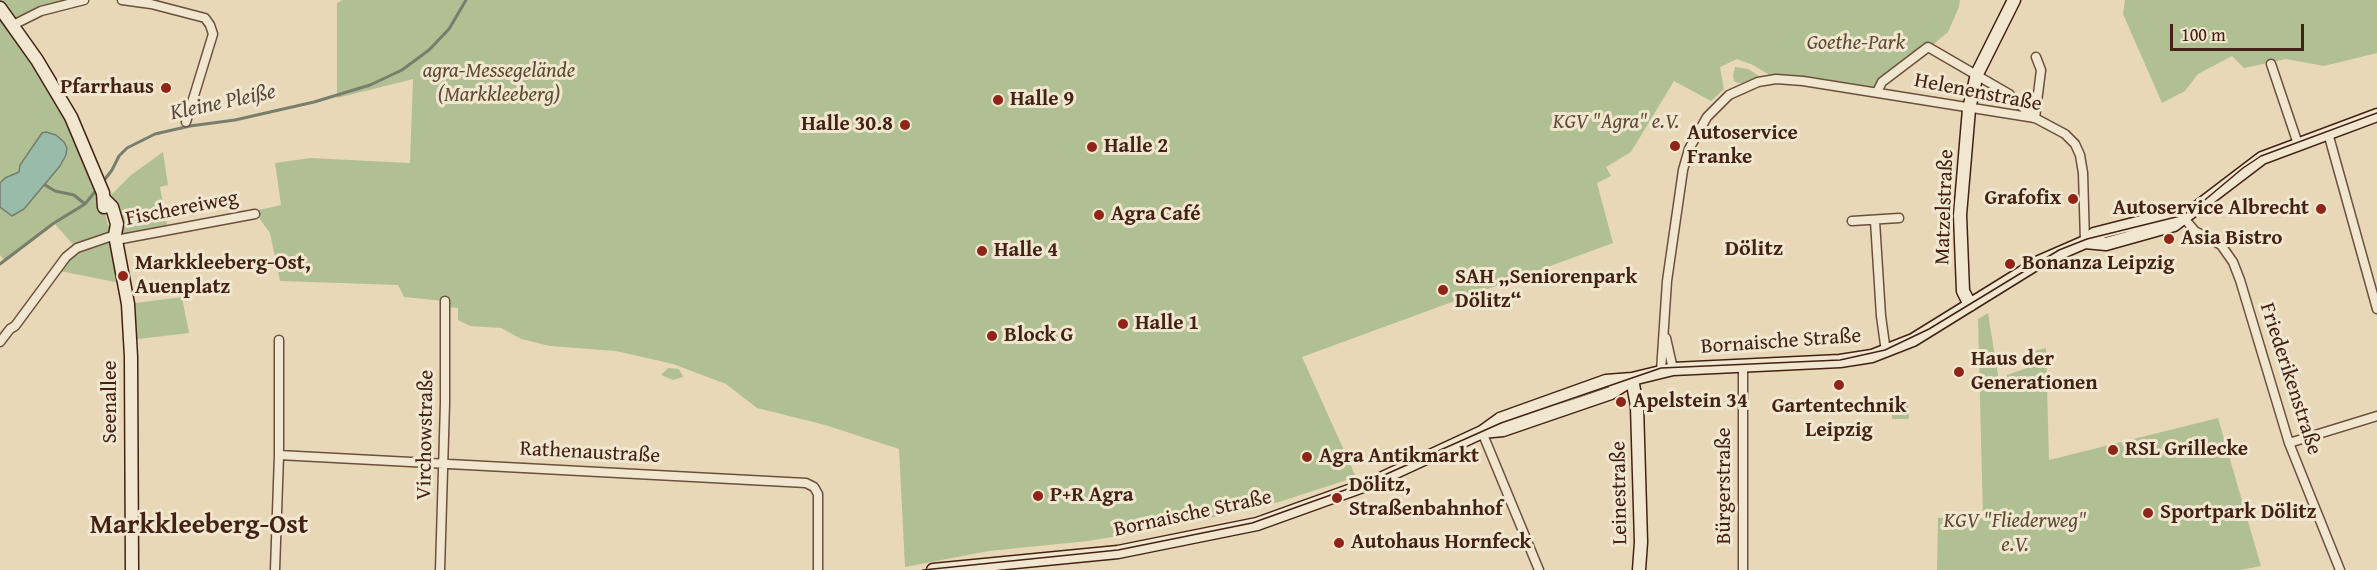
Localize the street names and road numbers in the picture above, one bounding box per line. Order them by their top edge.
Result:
street label: Helenenstraße [1912,68,2044,118]
street label: Matzelstraße [1930,149,1960,265]
street label: Fischereiweg [124,186,240,232]
street label: Friederikenstraße [2254,300,2326,458]
street label: Bornaische Straße [1700,324,1862,360]
street label: Seenallee [98,360,124,444]
street label: Virchowstraße [412,370,440,500]
street label: Bürgerstraße [1712,427,1738,545]
street label: Rathenaustraße [519,437,661,469]
street label: Leinestraße [1606,441,1634,545]
street label: Bornaische Straße [1112,485,1274,543]

